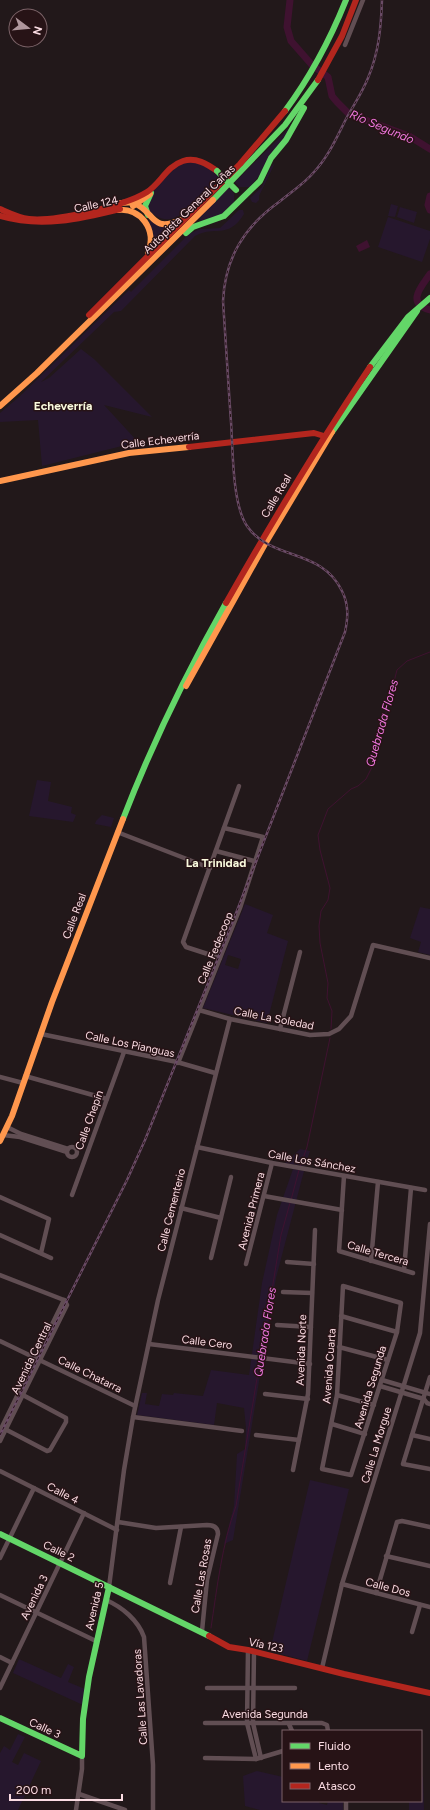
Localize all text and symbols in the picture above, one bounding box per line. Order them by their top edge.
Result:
north arrow [8,8,48,48]
text: N [30,25,45,37]
water label: Río Segundo [348,107,416,147]
street label: Autopista General Cañas [141,162,238,256]
street label: Calle 124 [73,193,119,215]
district label: Echeverría [34,399,92,413]
street label: Calle Echeverría [120,429,200,452]
street label: Calle Real [258,472,294,520]
water label: Quebrada Flores [363,677,401,768]
district label: La Trinidad [186,856,246,870]
street label: Calle Real [60,891,89,941]
street label: Calle Fedecoop [195,910,236,986]
street label: Calle La Soledad [233,1004,315,1033]
street label: Calle Los Pianguas [84,1029,176,1060]
street label: Calle Chepín [73,1089,106,1152]
street label: Calle Los Sánchez [267,1147,357,1176]
street label: Calle Cementerio [155,1167,188,1253]
street label: Avenida Primera [236,1171,267,1251]
street label: Calle Tercera [346,1238,410,1268]
water label: Quebrada Flores [251,1286,279,1378]
street label: Avenida Norte [294,1314,309,1386]
street label: Avenida Central [8,1320,54,1396]
street label: Avenida Cuarta [320,1328,339,1404]
street label: Calle Cero [181,1333,233,1352]
street label: Avenida Segunda [352,1344,389,1430]
street label: Calle Chatarra [56,1353,124,1396]
street label: Calle La Morgue [359,1405,394,1485]
street label: Calle 4 [45,1480,81,1507]
street label: Calle 2 [41,1538,77,1565]
street label: Calle Las Rosas [189,1538,214,1614]
street label: Avenida 3 [18,1573,51,1622]
street label: Calle Dos [364,1575,412,1600]
street label: Avenida 5 [83,1581,106,1631]
street label: Vía 123 [247,1635,284,1656]
street label: Calle Las Lavadoras [131,1649,150,1745]
street label: Avenida Segunda [222,1708,308,1721]
street label: Calle 3 [27,1716,63,1741]
legend [282,1730,422,1802]
text: Fluido [318,1739,351,1753]
text: Lento [318,1759,349,1773]
scale bar [10,1776,122,1802]
text: Atasco [318,1779,356,1793]
text: 200 m [16,1783,51,1797]

